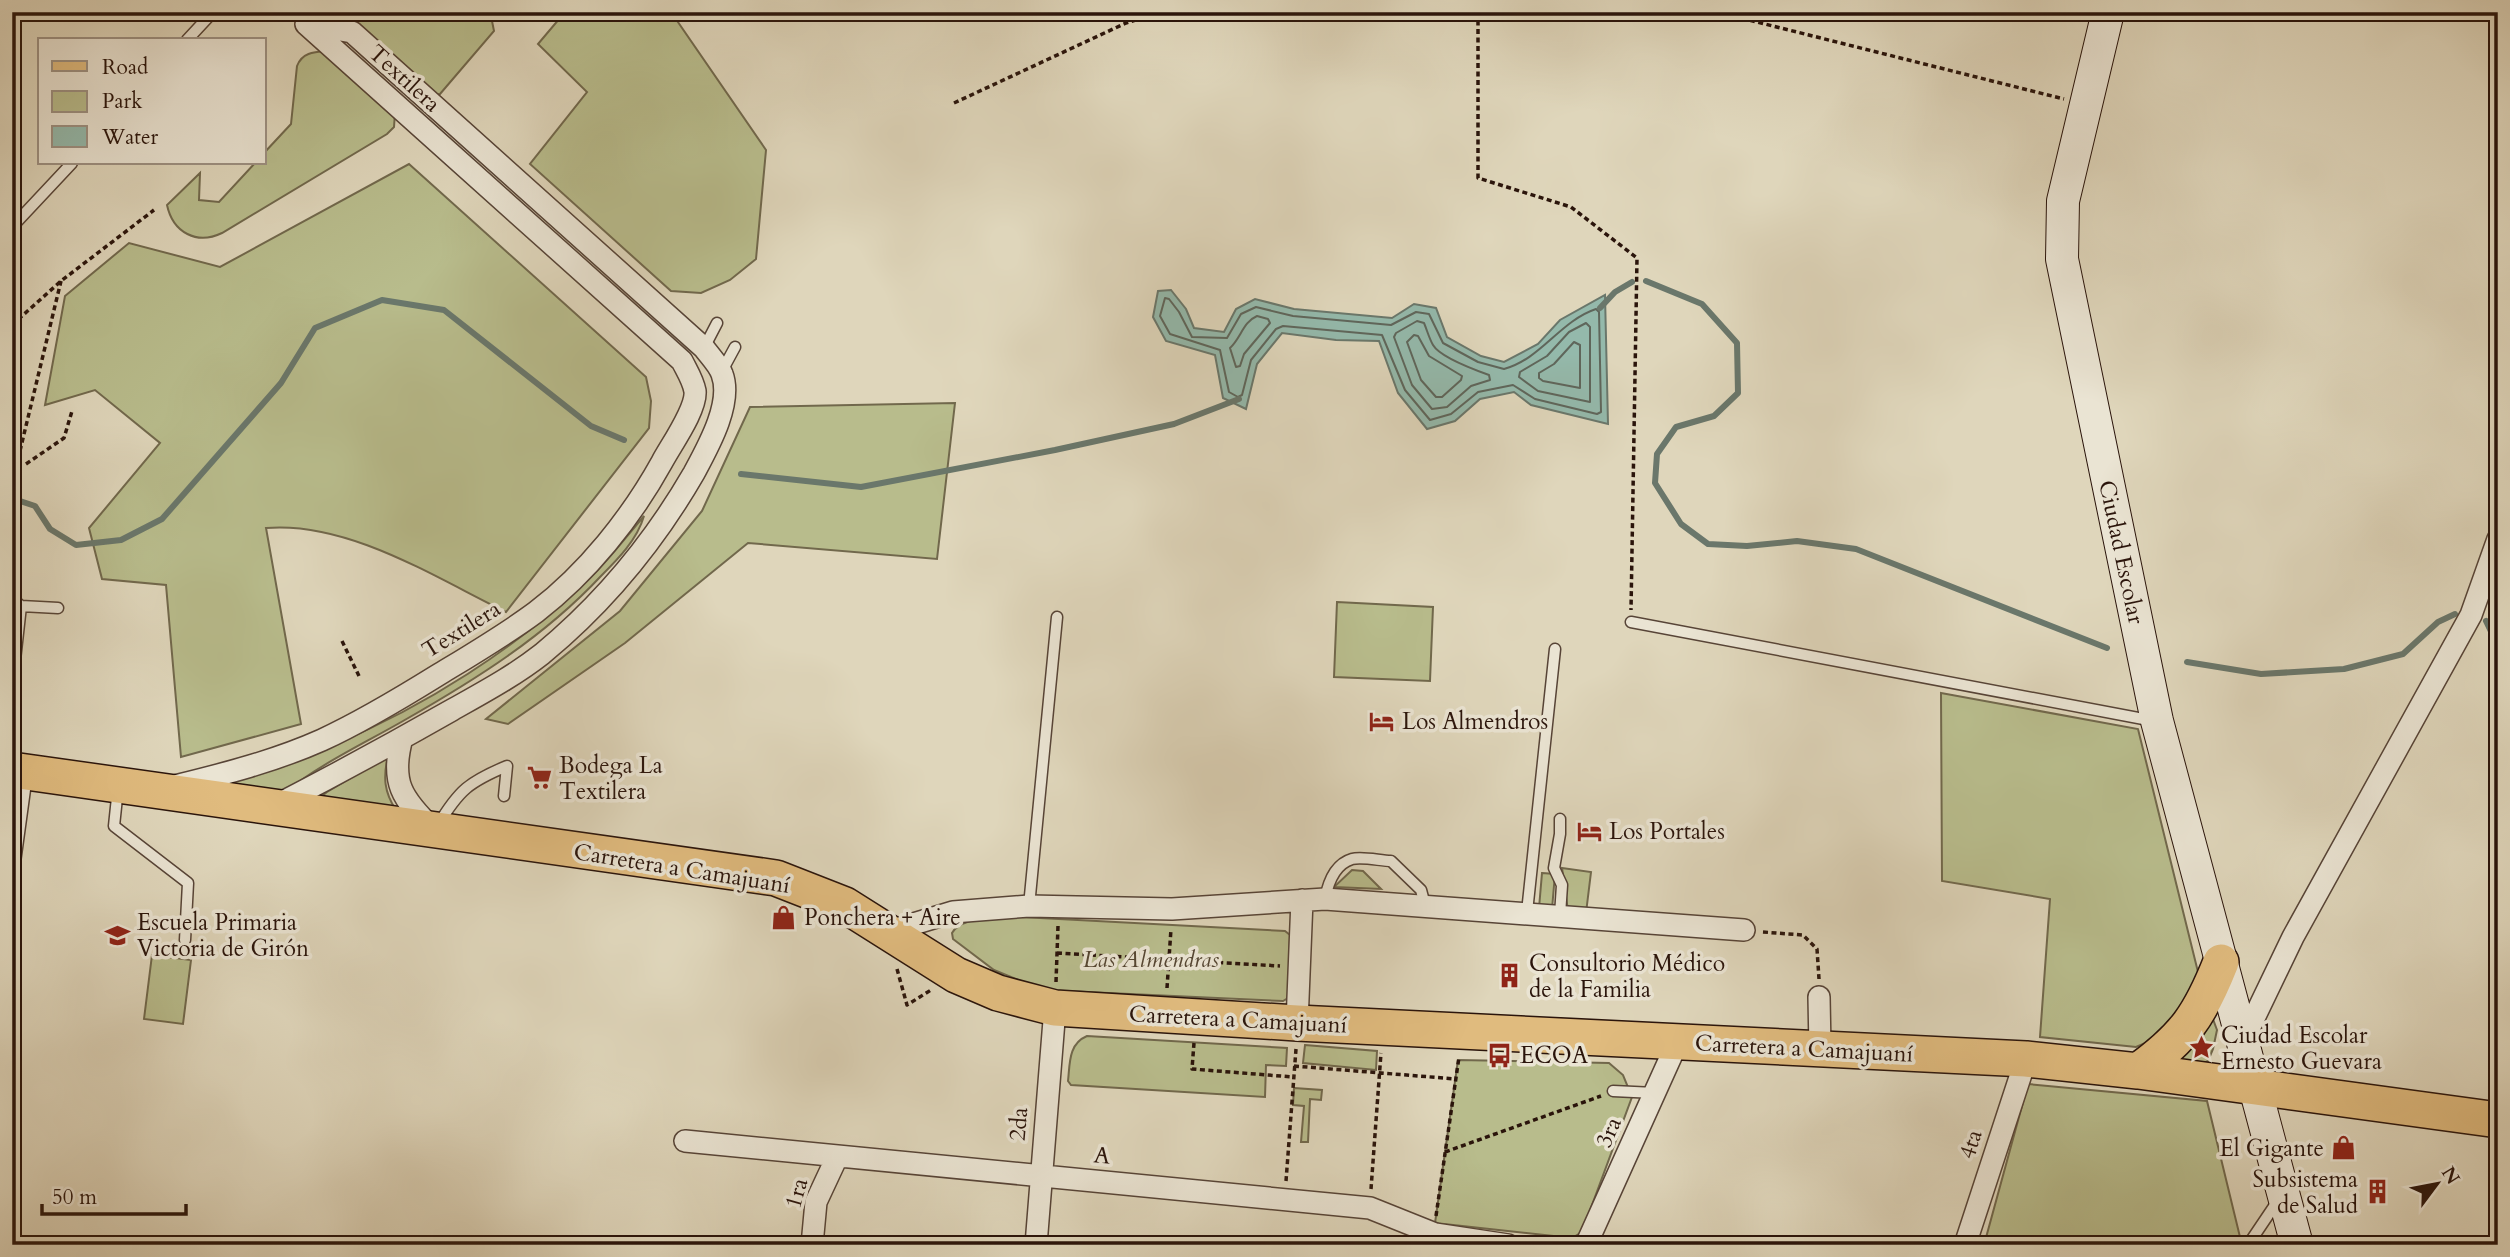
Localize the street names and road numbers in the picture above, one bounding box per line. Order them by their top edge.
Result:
street label: Textilera [362,38,447,119]
street label: Ciudad Escolar [2091,477,2152,627]
street label: Textilera [416,593,506,666]
street label: Carretera a Camajuaní [572,836,792,901]
street label: Carretera a Camajuaní [1128,998,1348,1041]
street label: Carretera a Camajuaní [1694,1027,1914,1070]
street label: 2da [1002,1106,1035,1142]
street label: 3ra [1588,1112,1629,1152]
street label: 4ta [1951,1126,1990,1163]
street label: A [1092,1139,1112,1172]
street label: 1ra [777,1174,816,1212]

